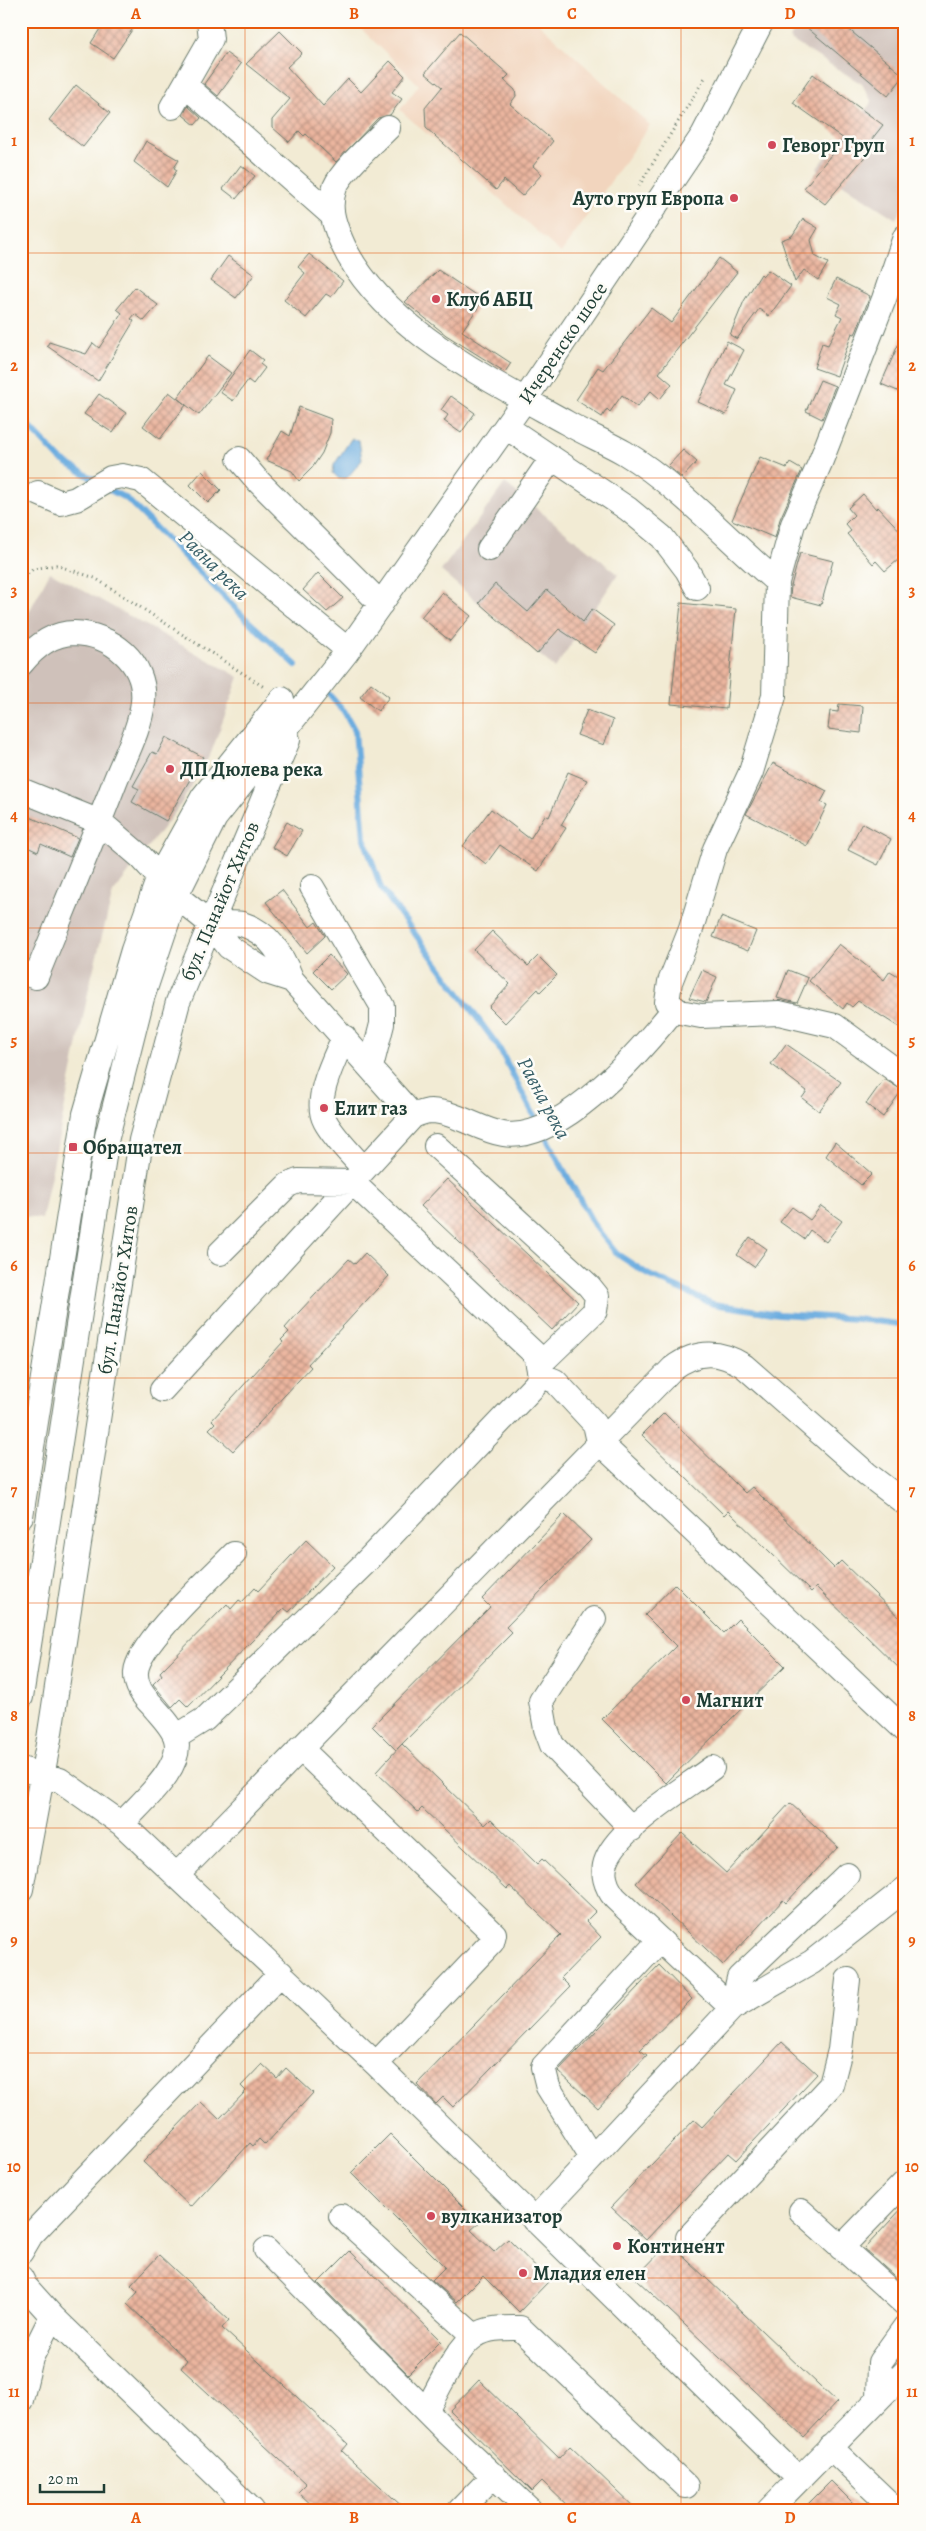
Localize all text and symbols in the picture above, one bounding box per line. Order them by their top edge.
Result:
text: A [130,3,142,25]
text: B [349,3,359,25]
text: C [567,3,577,25]
text: D [784,3,796,25]
text: 1 [11,130,17,152]
text: 1 [909,130,915,152]
place label: Геворг Груп [782,132,885,159]
marker: Геворг Груп [766,139,778,151]
place label: Ауто груп Европа [572,185,724,212]
marker: Ауто груп Европа [728,192,740,204]
street label: Ичеренско шосе [512,277,614,409]
place label: Клуб АБЦ [446,286,533,313]
marker: Клуб АБЦ [430,293,442,305]
text: 2 [10,355,18,377]
text: 2 [908,355,916,377]
water label: Равна река [172,523,256,607]
text: 3 [11,580,18,602]
text: 3 [909,580,916,602]
place label: ДП Дюлева река [180,756,323,783]
marker: ДП Дюлева река [164,763,176,775]
text: 4 [10,805,18,827]
text: 4 [908,805,916,827]
street label: бул. Панайот Хитов [174,817,266,985]
text: 5 [11,1030,18,1052]
text: 5 [909,1030,916,1052]
water label: Равна река [511,1052,578,1144]
place label: Елит газ [334,1095,408,1122]
marker: Елит газ [318,1102,330,1114]
place label: Обращател [83,1134,182,1161]
marker: Обращател [67,1141,79,1153]
street label: бул. Панайот Хитов [91,1204,145,1376]
text: 6 [10,1255,18,1277]
text: 6 [908,1255,916,1277]
text: 7 [11,1480,18,1502]
text: 7 [909,1480,916,1502]
place label: Магнит [696,1687,764,1714]
marker: Магнит [680,1694,692,1706]
text: 8 [10,1705,18,1727]
text: 8 [908,1705,916,1727]
text: 9 [10,1930,18,1952]
text: 9 [908,1930,916,1952]
text: 10 [7,2156,21,2178]
text: 10 [905,2156,919,2178]
place label: вулканизатор [441,2203,563,2230]
marker: вулканизатор [425,2210,437,2222]
place label: Континент [627,2233,725,2260]
marker: Континент [611,2240,623,2252]
place label: Младия елен [533,2260,646,2287]
marker: Младия елен [517,2267,529,2279]
text: 11 [8,2381,20,2403]
text: 11 [906,2381,918,2403]
scale bar [40,2461,104,2493]
text: 20 m [48,2469,79,2489]
text: A [130,2507,142,2529]
text: B [349,2507,359,2529]
text: C [567,2507,577,2529]
text: D [784,2507,796,2529]

